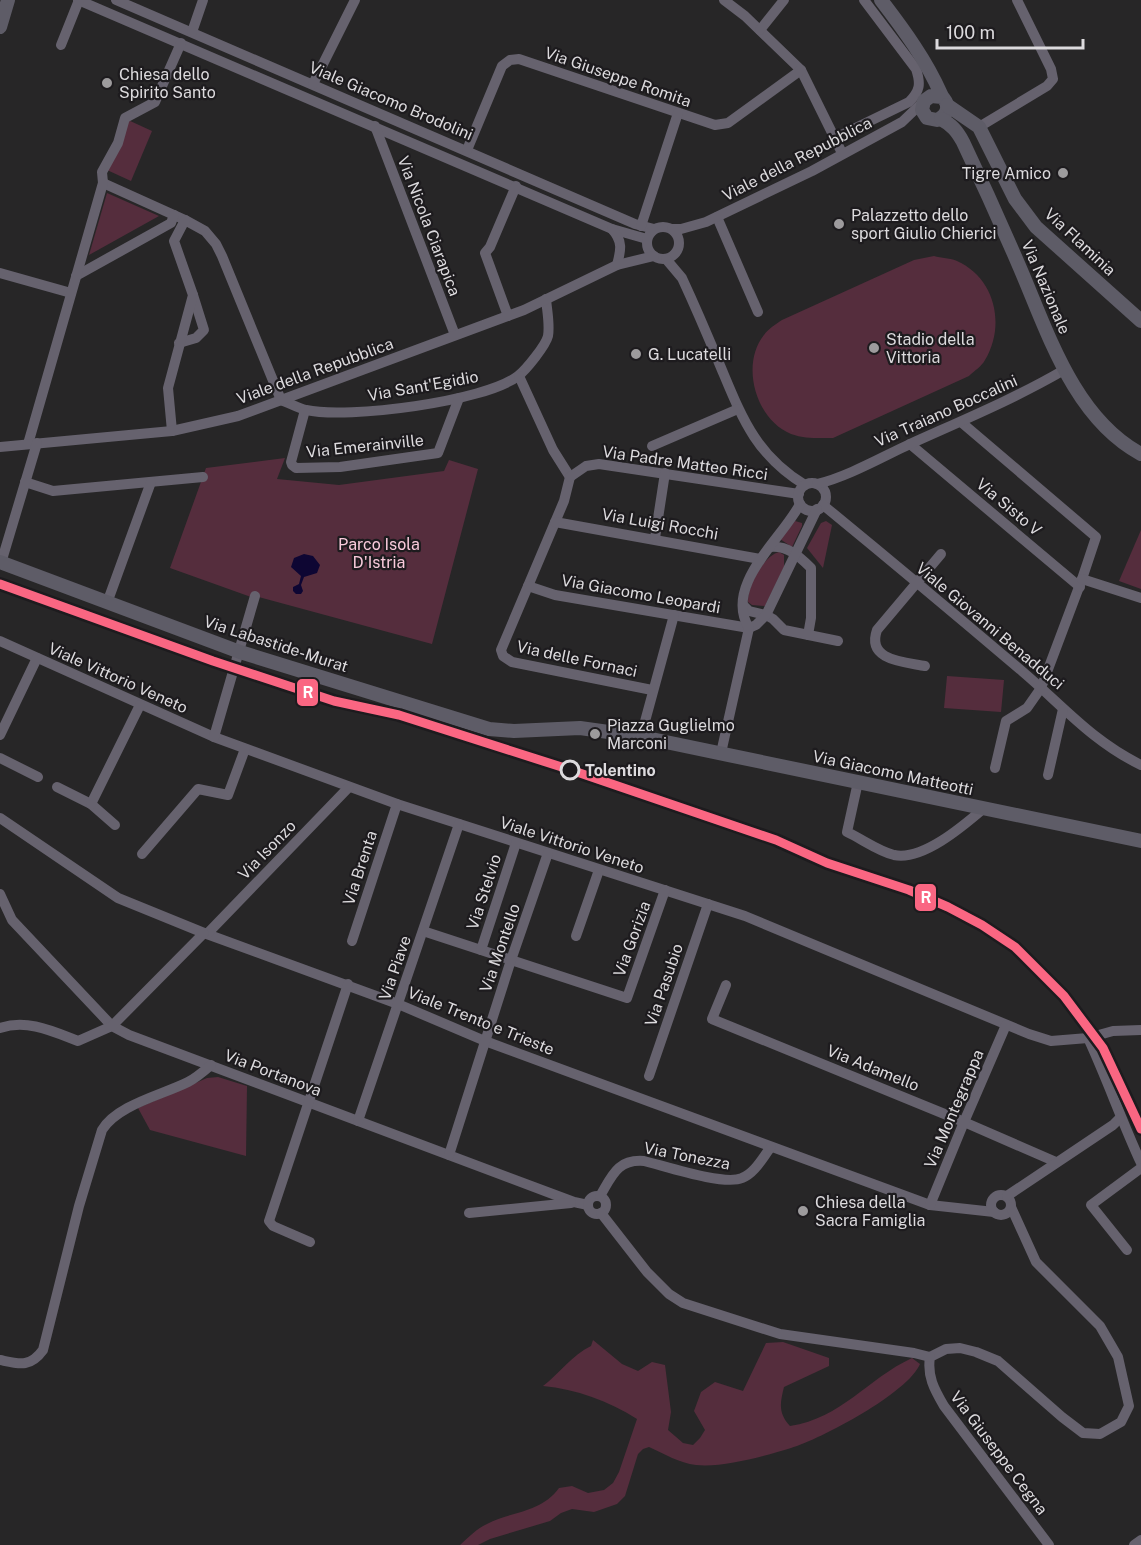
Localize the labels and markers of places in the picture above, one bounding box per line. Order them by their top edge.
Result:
place label: Chiesa dello Spirito Santo [119,65,216,102]
marker: Chiesa dello Spirito Santo [100,76,114,90]
place label: Tigre Amico [962,164,1051,183]
marker: Tigre Amico [1056,166,1070,180]
place label: Palazzetto dello sport Giulio Chierici [851,206,996,243]
marker: Palazzetto dello sport Giulio Chierici [832,217,846,231]
place label: Stadio della Vittoria [886,330,974,367]
marker: Stadio della Vittoria [867,341,881,355]
place label: G. Lucatelli [648,345,731,364]
marker: G. Lucatelli [629,347,643,361]
place label: Piazza Guglielmo Marconi [607,716,735,753]
marker: Piazza Guglielmo Marconi [588,727,602,741]
marker: Tolentino [560,760,580,780]
place label: Tolentino [585,761,656,780]
place label: Chiesa della Sacra Famiglia [815,1193,925,1230]
marker: Chiesa della Sacra Famiglia [796,1204,810,1218]

